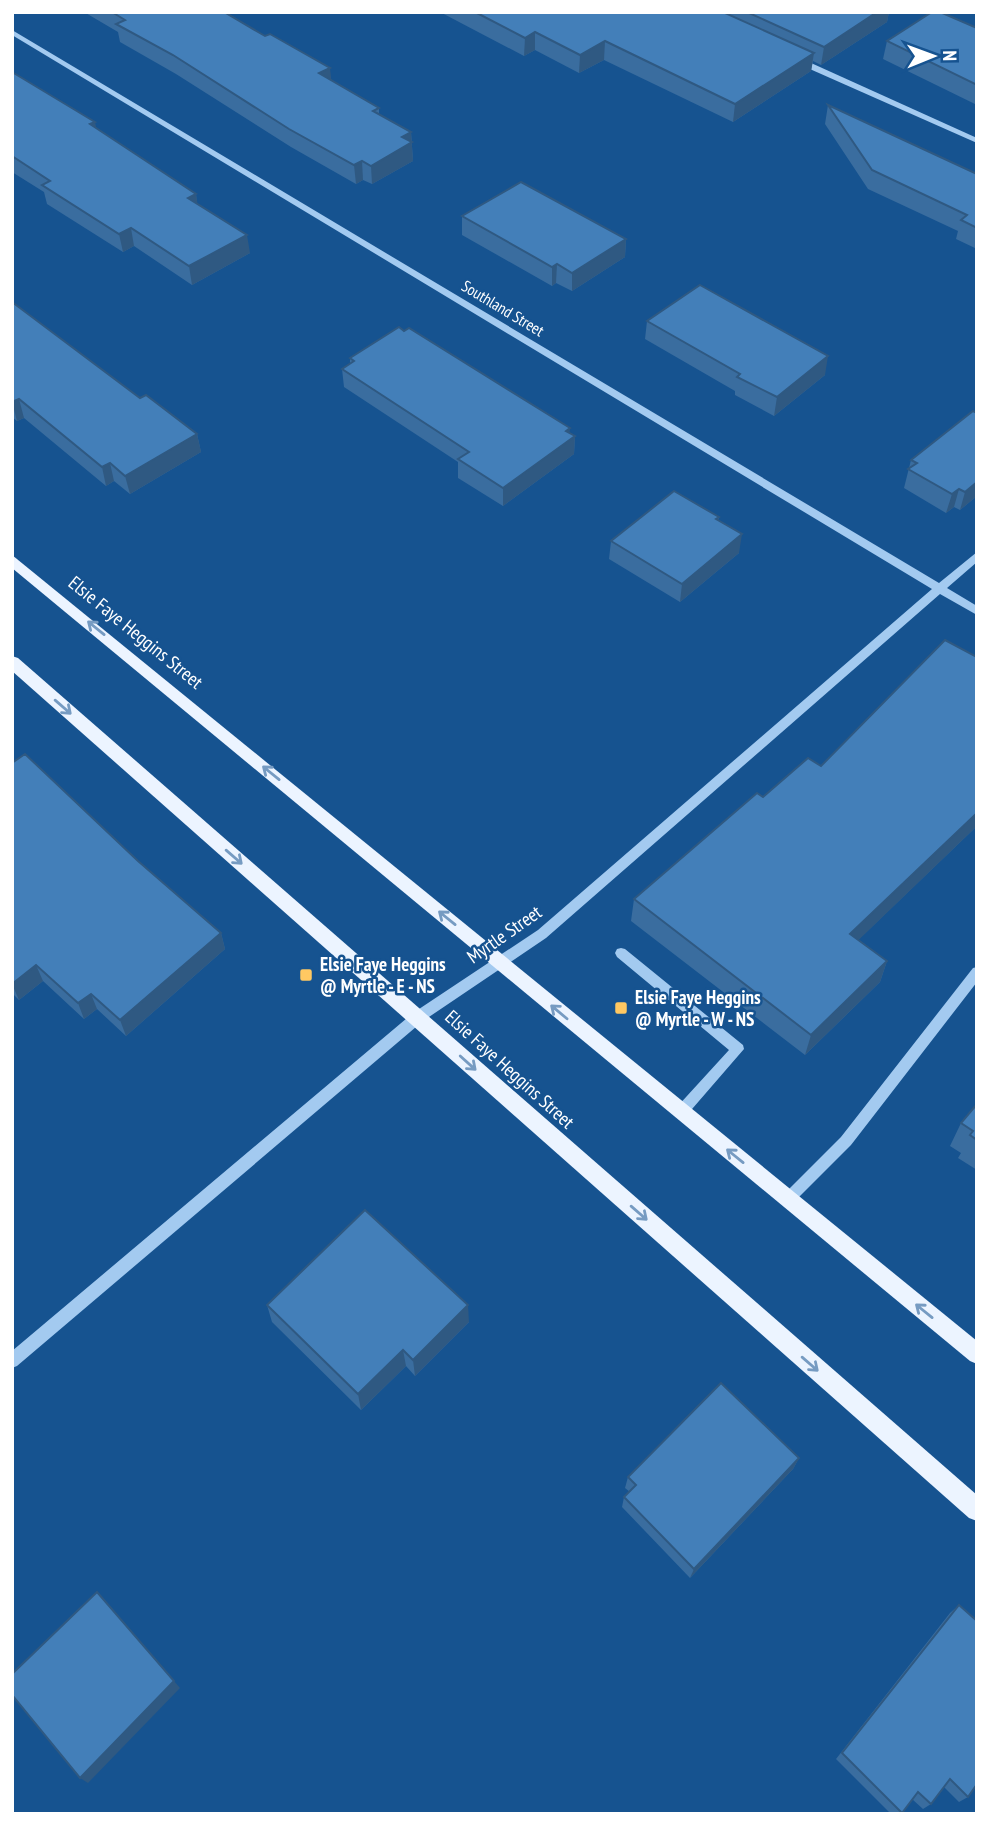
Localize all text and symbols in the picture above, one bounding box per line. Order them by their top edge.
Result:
north arrow [898,21,968,91]
text: N [938,50,962,61]
street label: Southland Street [458,276,548,341]
street label: Elsie Faye Heggins Street [64,570,209,694]
one-way arrow [87,620,105,636]
one-way arrow [54,699,72,715]
one-way arrow [263,765,281,781]
one-way arrow [225,849,243,865]
street label: Myrtle Street [462,899,547,968]
one-way arrow [438,910,456,925]
place label: Elsie Faye Heggins @ Myrtle - E - NS [320,952,446,998]
marker: Elsie Faye Heggins @ Myrtle - E - NS [298,967,314,983]
place label: Elsie Faye Heggins @ Myrtle - W - NS [635,985,761,1031]
marker: Elsie Faye Heggins @ Myrtle - W - NS [613,1000,629,1016]
one-way arrow [551,1004,569,1019]
street label: Elsie Faye Heggins Street [440,1005,580,1134]
one-way arrow [459,1055,477,1071]
one-way arrow [727,1148,745,1164]
one-way arrow [629,1205,647,1221]
one-way arrow [915,1303,933,1319]
one-way arrow [800,1355,818,1371]

